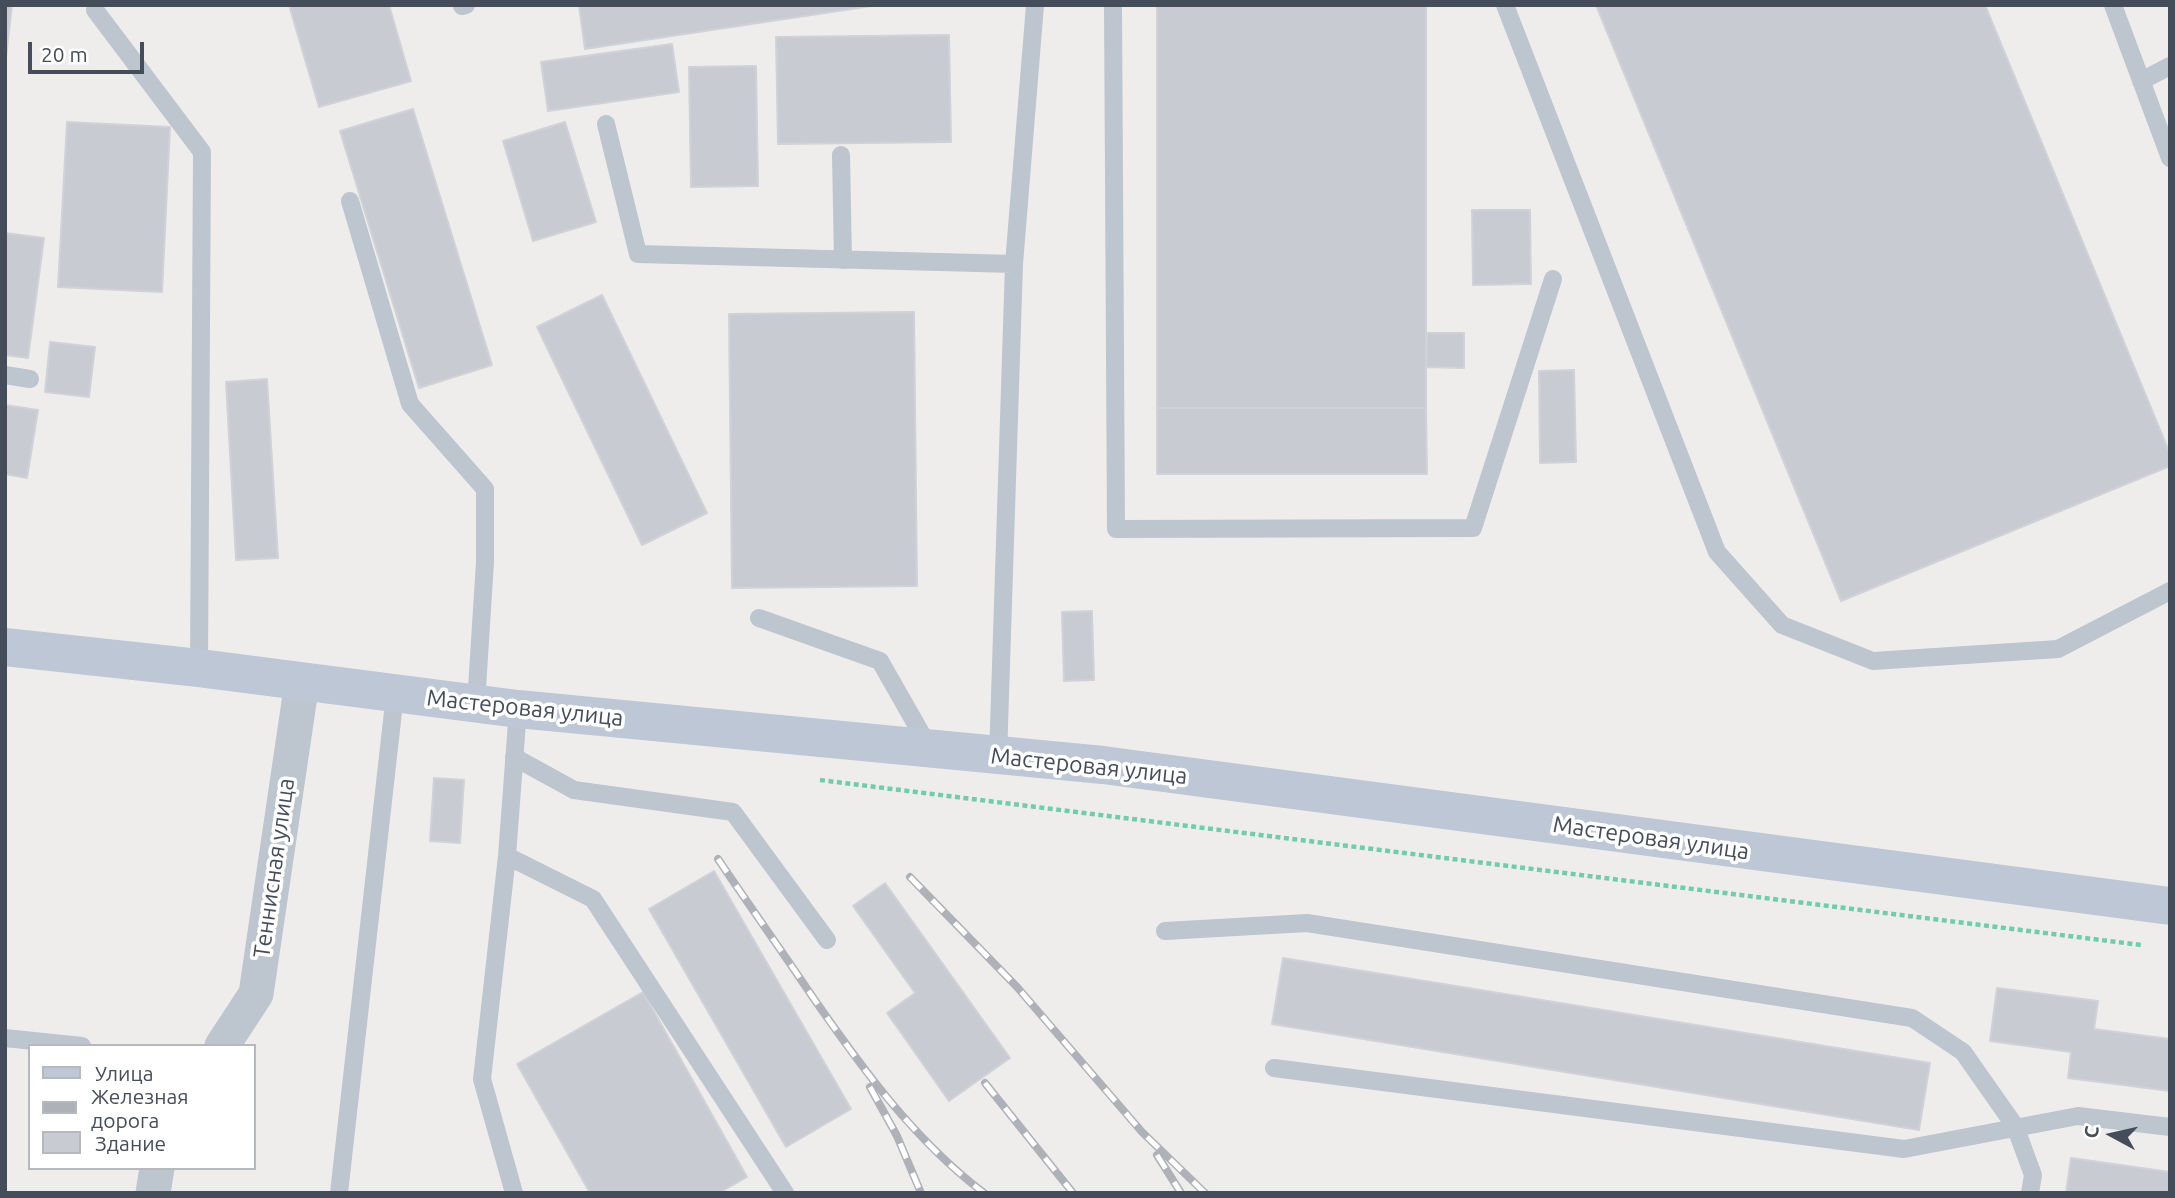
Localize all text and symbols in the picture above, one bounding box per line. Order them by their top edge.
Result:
scale bar [32,28,147,72]
text: 20 m [41,42,88,66]
street label: Мастеровая улица [425,684,625,732]
street label: Мастеровая улица [989,742,1189,790]
street label: Теннисная улица [248,776,300,960]
street label: Мастеровая улица [1551,811,1751,865]
legend [28,1044,256,1170]
text: Улица [95,1061,153,1085]
text: Железная дорога [91,1084,189,1132]
north arrow [2077,1100,2147,1170]
text: С [2079,1125,2103,1140]
text: Здание [95,1131,166,1155]

